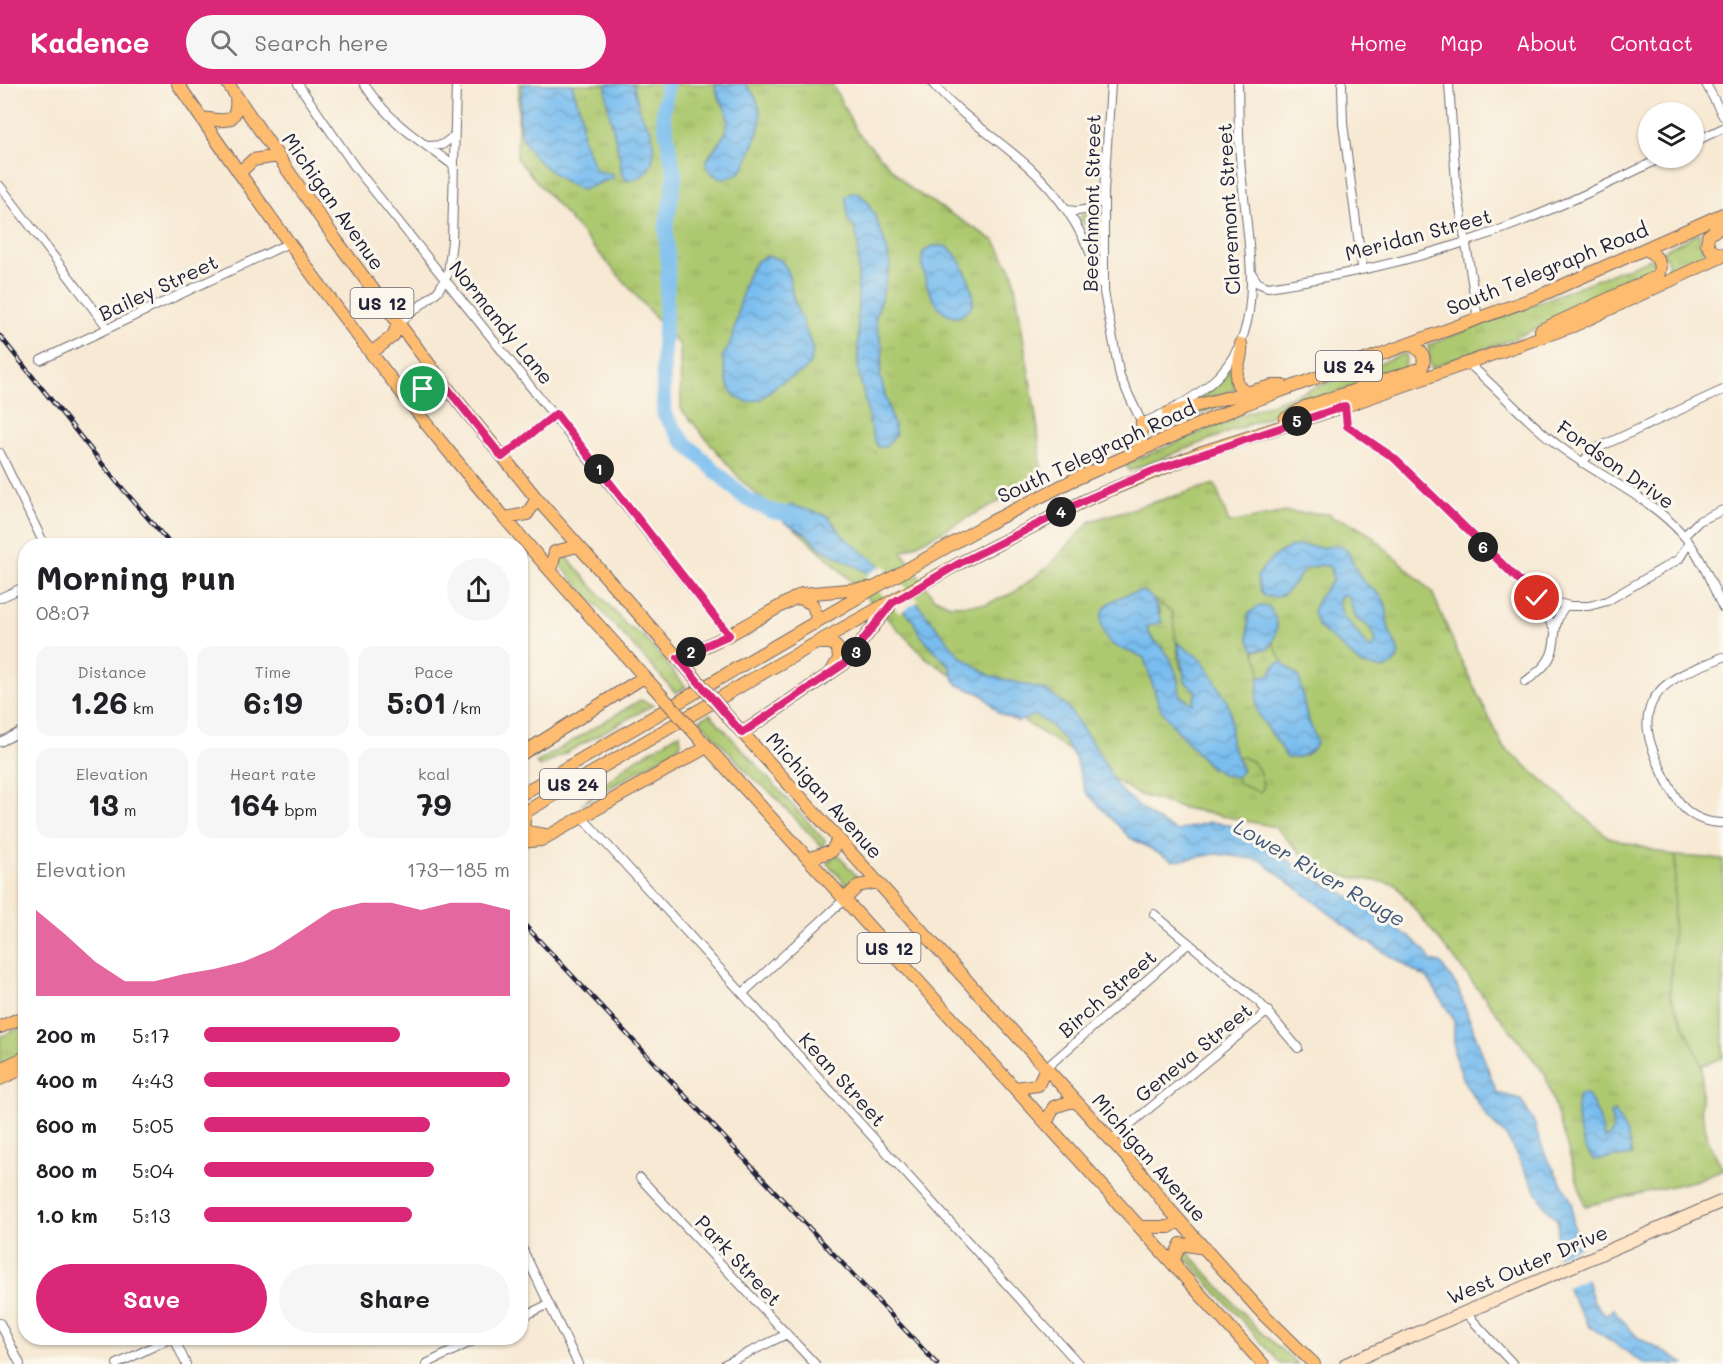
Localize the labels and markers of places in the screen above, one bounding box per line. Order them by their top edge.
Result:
pin [397,363,448,414]
pin: 5 [1282,406,1312,436]
pin: 1 [584,454,614,484]
pin: 4 [1046,497,1076,527]
pin: 6 [1468,532,1498,562]
pin [1511,572,1562,623]
pin: 2 [676,637,706,667]
pin: 3 [841,637,871,667]

